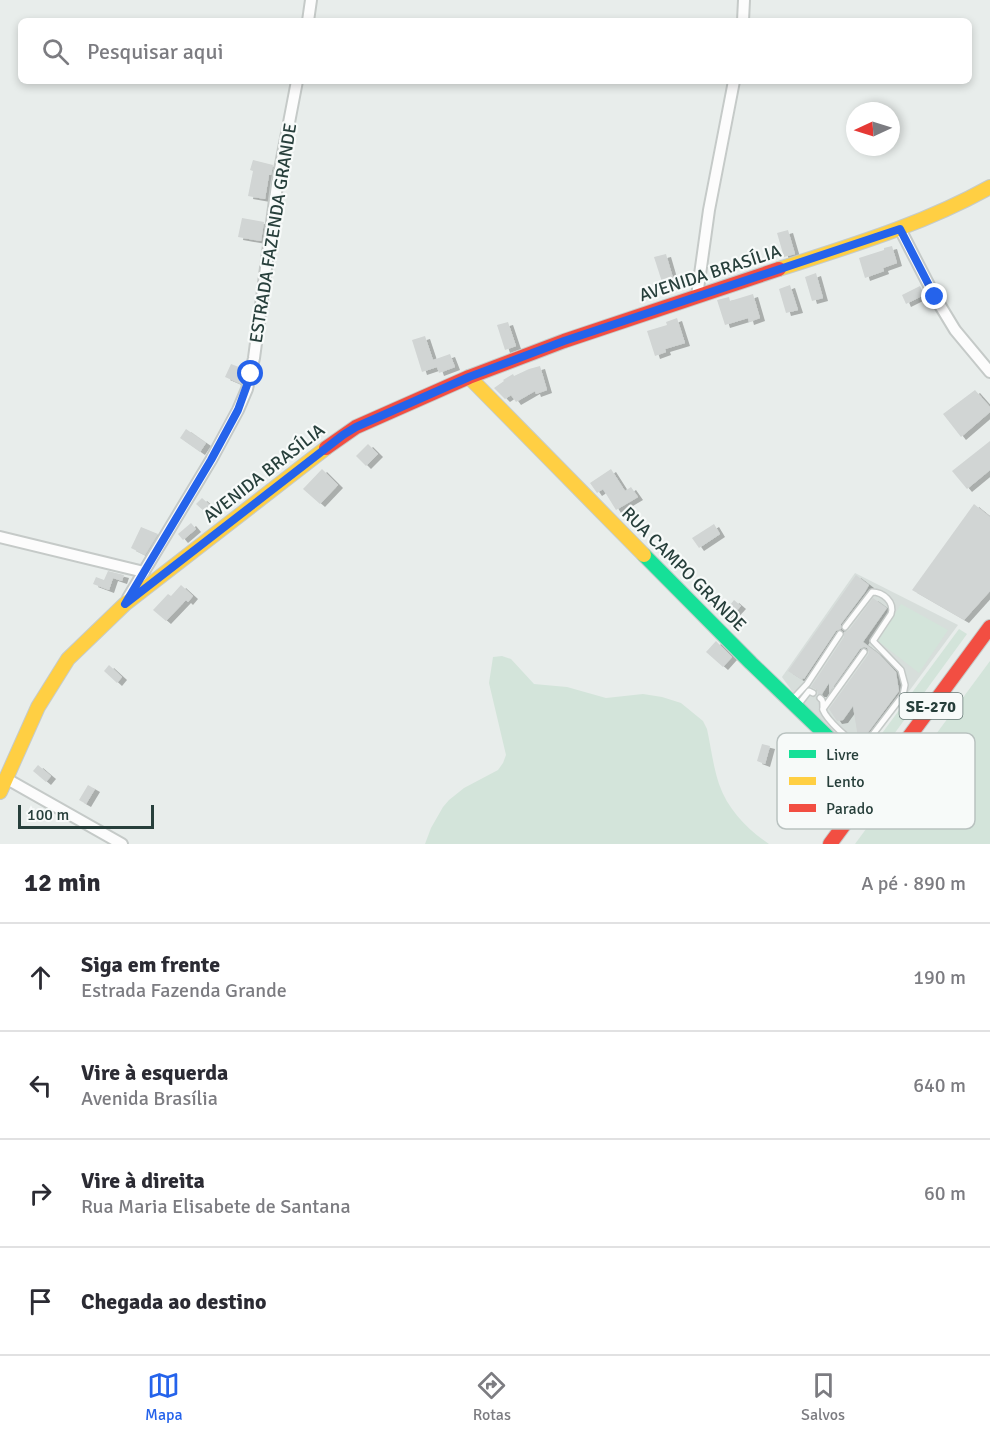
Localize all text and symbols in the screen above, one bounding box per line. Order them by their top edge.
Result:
search box [18,18,972,84]
icon: search [39,35,72,68]
text: Pesquisar aqui [87,38,223,65]
north arrow [846,102,900,156]
street label: ESTRADA FAZENDA GRANDE [245,121,301,345]
street label: AVENIDA BRASÍLIA [636,240,784,306]
route end [921,283,947,309]
route start [237,360,263,386]
street label: AVENIDA BRASÍLIA [199,419,329,527]
street label: RUA CAMPO GRANDE [617,502,751,636]
road number: SE-270 [900,693,962,719]
legend [777,733,975,829]
text: Livre [826,745,859,765]
text: Lento [826,772,864,792]
text: Parado [826,799,873,819]
scale bar [18,802,154,830]
text: 100 m [27,805,69,825]
text: 12 min [24,867,101,899]
text: A pé · 890 m [861,871,966,896]
text: Siga em frente [81,951,220,978]
icon: ahead [24,961,57,994]
text: 190 m [913,965,966,990]
text: Estrada Fazenda Grande [81,978,287,1003]
text: Vire à esquerda [81,1059,228,1086]
icon: left [24,1069,57,1102]
text: 640 m [913,1073,966,1098]
text: Avenida Brasília [81,1086,218,1111]
text: Vire à direita [81,1167,205,1194]
icon: right [24,1177,57,1210]
text: 60 m [924,1181,966,1206]
text: Rua Maria Elisabete de Santana [81,1194,351,1219]
icon: arrive [24,1285,57,1318]
text: Chegada ao destino [81,1288,267,1315]
tab: Mapa [145,1369,183,1425]
tab: Rotas [473,1369,511,1425]
tab: Salvos [801,1369,845,1425]

